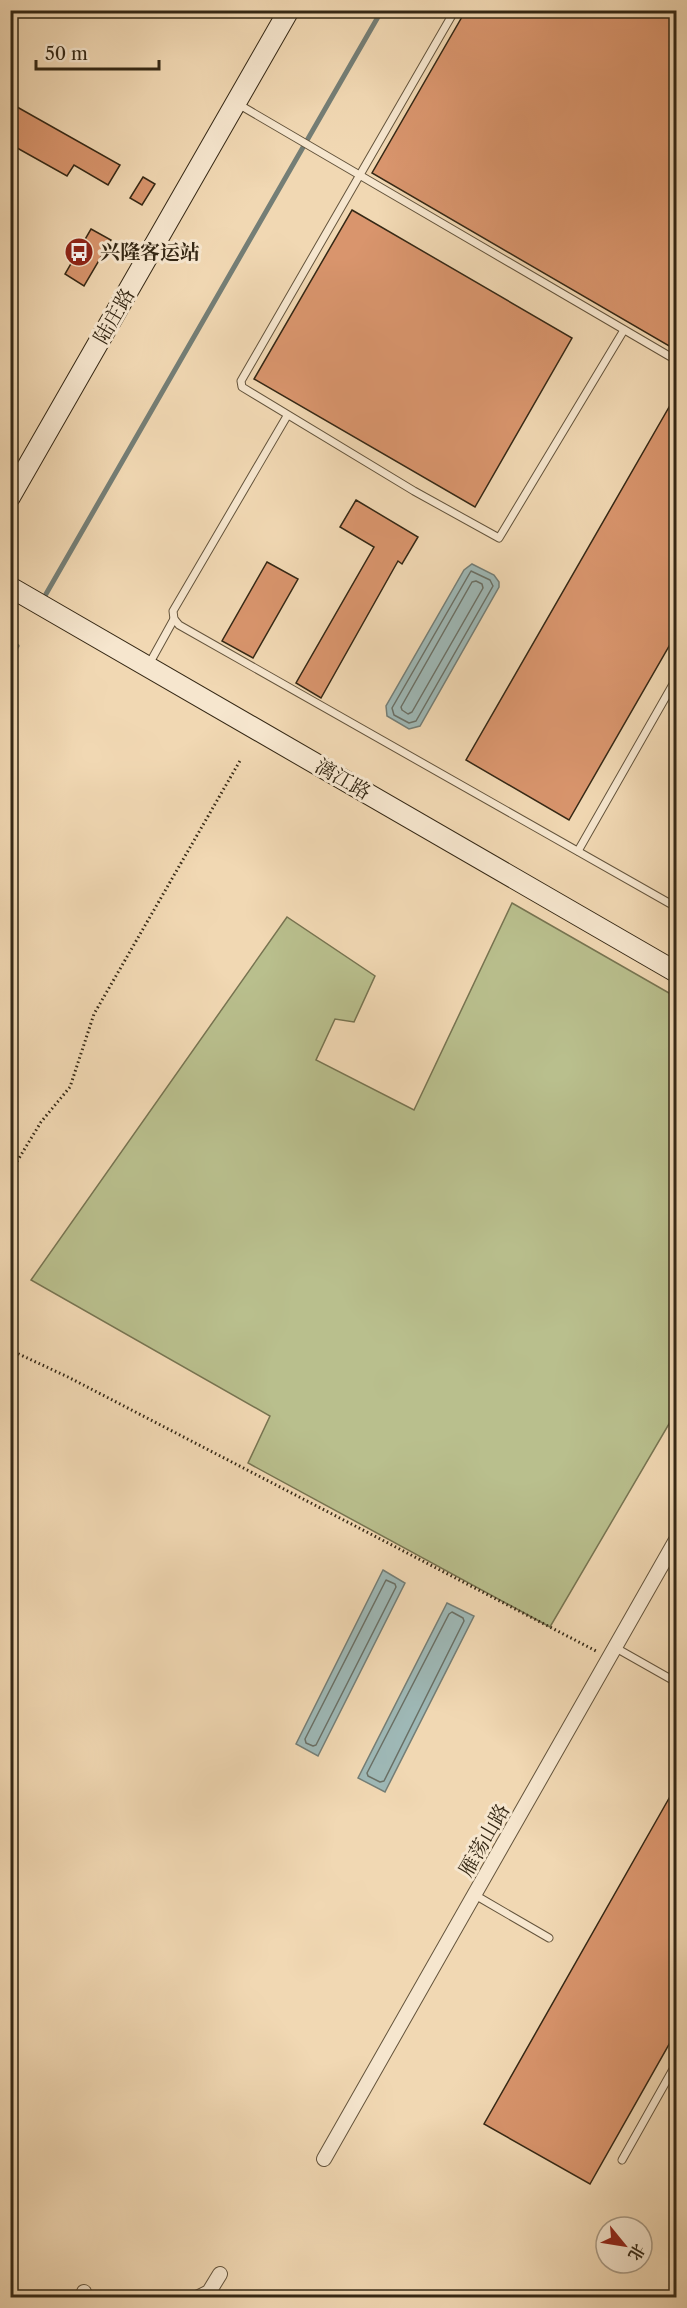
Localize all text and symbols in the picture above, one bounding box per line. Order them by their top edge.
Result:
scale bar [36,33,159,71]
text: 50 m [45,43,88,65]
bus stop icon: 兴隆客运站 [63,236,95,268]
place label: 兴隆客运站 [100,240,200,264]
street label: 陆庄路 [89,284,139,348]
street label: 漓江路 [311,754,375,804]
street label: 雁荡山路 [454,1799,514,1881]
north arrow [594,2215,654,2275]
text: 北 [624,2241,650,2264]

